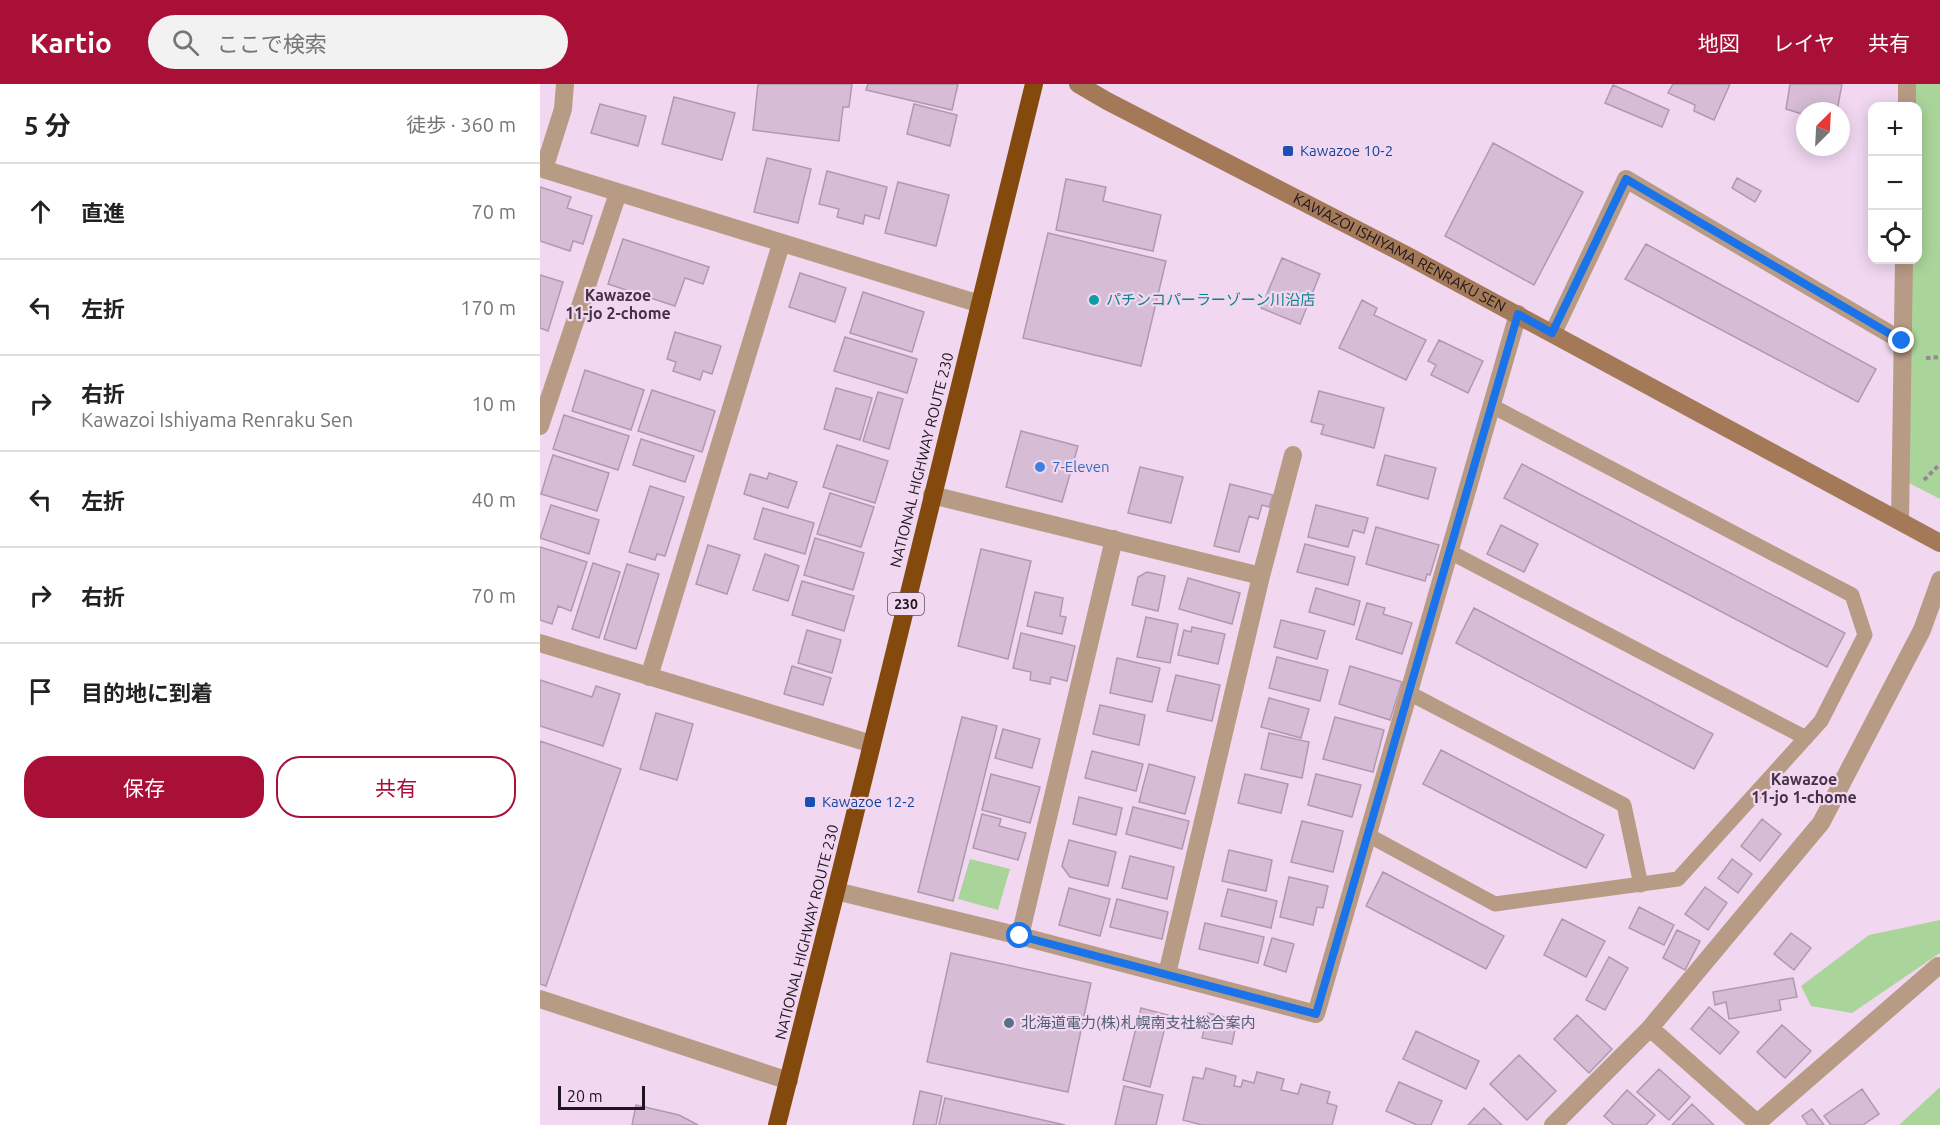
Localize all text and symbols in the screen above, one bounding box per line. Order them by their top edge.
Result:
search box [148,15,568,69]
icon: search [169,26,202,59]
text: Kartio [30,27,112,58]
text: ここで検索 [217,31,327,56]
text: 地図 [1698,31,1740,55]
text: レイヤ [1773,31,1835,55]
text: 共有 [1868,31,1910,55]
north arrow [1796,102,1850,156]
map controls [1868,102,1922,264]
button: + [1868,102,1922,156]
text: 5 分 [24,111,71,140]
text: 徒歩 · 360 m [406,113,516,136]
place label: Kawazoe 10-2 [1300,142,1393,159]
marker: Kawazoe 10-2 [1281,144,1295,158]
button: − [1868,156,1922,210]
street label: KAWAZOI ISHIYAMA RENRAKU SEN [1291,189,1509,315]
icon: ahead [24,195,57,228]
text: 直進 [81,200,125,225]
text: 70 m [472,200,516,223]
button: locate [1868,210,1922,264]
district label: Kawazoe 11-jo 2-chome [565,286,671,322]
icon: left [24,291,57,324]
place label: パチンコパーラーゾーン川沿店 [1106,291,1315,308]
marker: パチンコパーラーゾーン川沿店 [1087,293,1101,307]
text: 左折 [81,296,125,321]
text: 170 m [460,296,516,319]
route end [1888,327,1914,353]
street label: NATIONAL HIGHWAY ROUTE 230 [887,351,956,569]
text: 右折 [81,381,125,406]
icon: right [24,387,57,420]
text: 10 m [472,392,516,415]
text: Kawazoi Ishiyama Renraku Sen [81,408,353,431]
place label: 7-Eleven [1052,458,1110,475]
marker: 7-Eleven [1033,460,1047,474]
icon: left [24,483,57,516]
text: 左折 [81,488,125,513]
text: 40 m [472,488,516,511]
icon: right [24,579,57,612]
text: 右折 [81,584,125,609]
text: 70 m [472,584,516,607]
road number: 230 [888,593,924,615]
icon: arrive [24,675,57,708]
text: 目的地に到着 [81,680,213,705]
button: 保存 [24,756,264,818]
button: 共有 [276,756,516,818]
district label: Kawazoe 11-jo 1-chome [1751,770,1857,806]
place label: Kawazoe 12-2 [822,793,915,810]
marker: Kawazoe 12-2 [803,795,817,809]
street label: NATIONAL HIGHWAY ROUTE 230 [772,823,841,1041]
route start [1006,922,1032,948]
place label: 北海道電力(株)札幌南支社総合案内 [1021,1014,1255,1031]
marker: 北海道電力(株)札幌南支社総合案内 [1002,1016,1016,1030]
scale bar [558,1083,645,1110]
text: 20 m [567,1087,603,1105]

